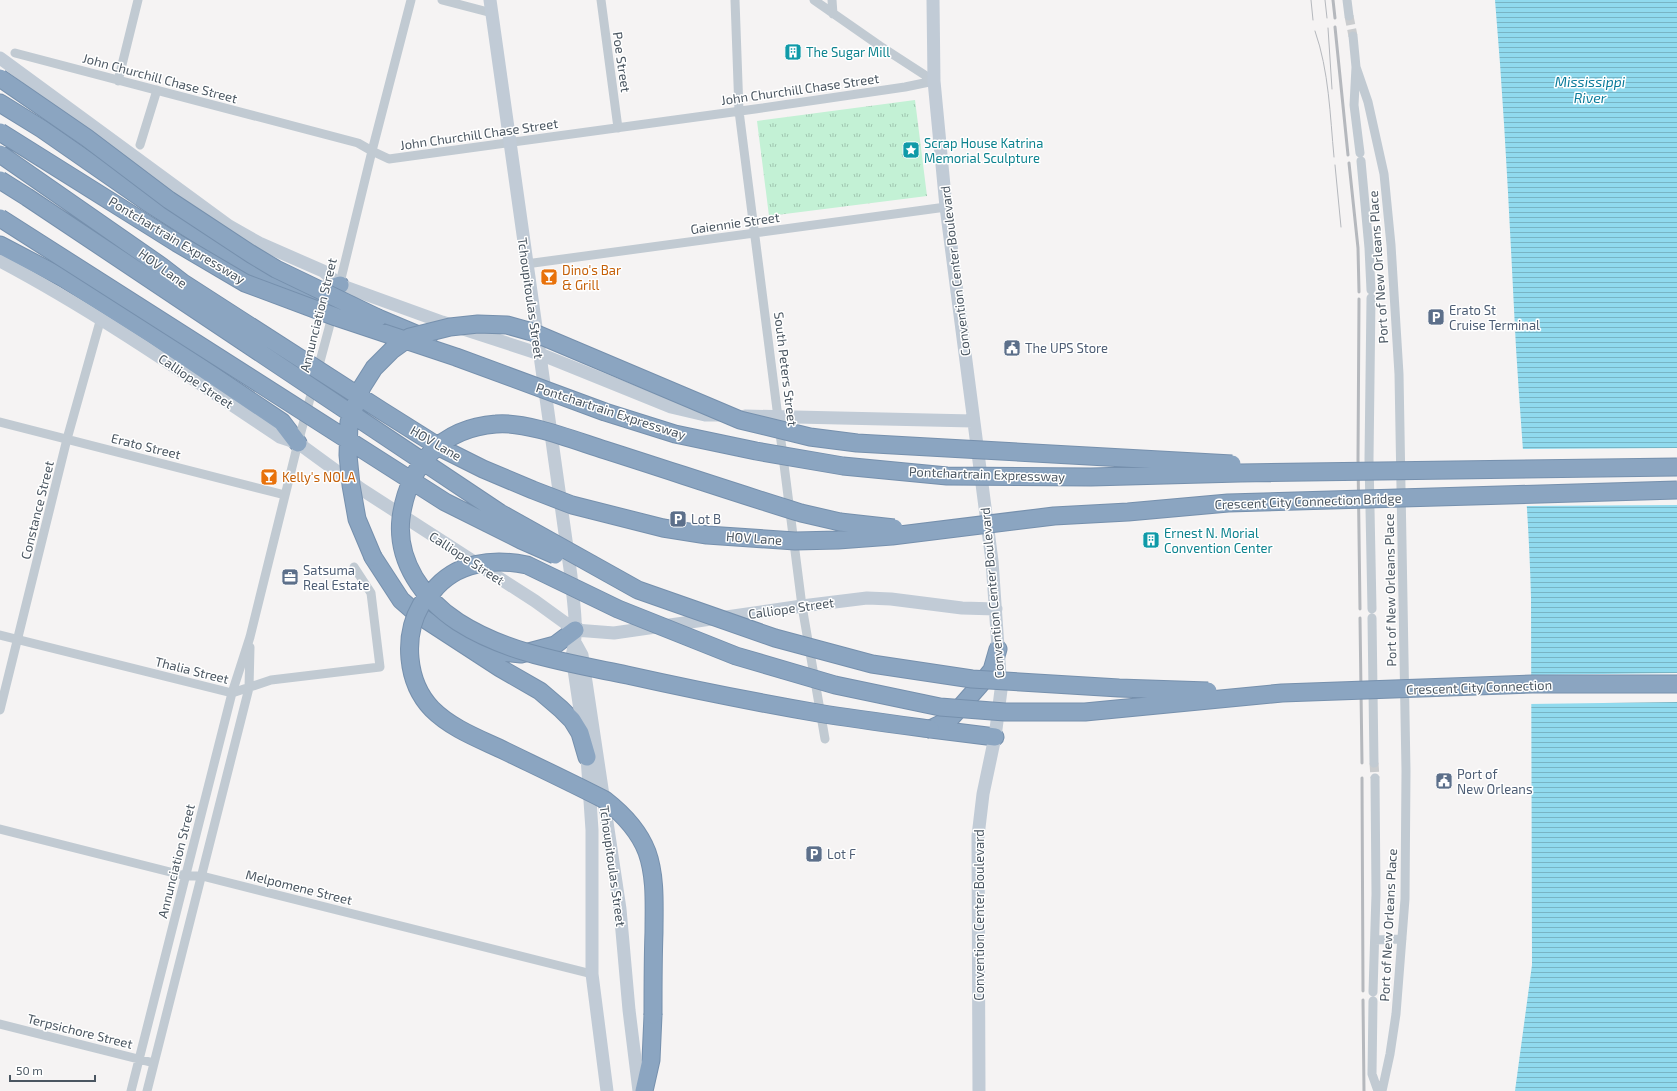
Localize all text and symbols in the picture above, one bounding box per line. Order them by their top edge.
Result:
street label: Poe Street [610,31,634,93]
building icon: The Sugar Mill [783,42,803,62]
place label: The Sugar Mill [806,44,890,60]
street label: John Churchill Chase Street [81,50,239,106]
street label: John Churchill Chase Street [720,70,880,108]
water label: Mississippi River [1555,73,1626,106]
street label: John Churchill Chase Street [399,115,559,153]
place label: Scrap House Katrina Memorial Sculpture [924,135,1043,166]
place icon: Scrap House Katrina Memorial Sculpture [901,140,921,160]
street label: Convention Center Boulevard [937,185,973,357]
street label: Port of New Orleans Place [1365,190,1391,344]
street label: Pontchartrain Expressway [106,193,248,287]
street label: Gaiennie Street [689,209,781,237]
street label: Tchoupitoulas Street [515,237,547,360]
street label: HOV Lane [136,245,190,291]
street label: Annunciation Street [296,256,340,374]
place label: Dino's Bar & Grill [562,262,621,293]
bar icon: Dino's Bar & Grill [539,267,559,287]
place label: Erato St Cruise Terminal [1449,302,1540,333]
parking icon: Erato St Cruise Terminal [1426,307,1446,327]
street label: South Peters Street [771,311,801,427]
public building icon: The UPS Store [1002,338,1022,358]
place label: The UPS Store [1025,340,1108,356]
street label: Calliope Street [156,350,236,412]
street label: Pontchartrain Expressway [534,379,688,443]
street label: HOV Lane [408,422,464,464]
street label: Erato Street [110,430,182,462]
street label: Constance Street [17,459,57,561]
street label: Pontchartrain Expressway [909,463,1066,485]
bar icon: Kelly's NOLA [259,467,279,487]
place label: Kelly's NOLA [282,469,356,485]
street label: Crescent City Connection Bridge [1214,490,1402,512]
street label: Convention Center Boulevard [977,507,1007,679]
parking icon: Lot B [668,509,688,529]
place label: Lot B [691,511,721,527]
street label: Port of New Orleans Place [1381,513,1399,667]
place label: Ernest N. Morial Convention Center [1164,525,1273,556]
street label: Calliope Street [426,528,508,588]
street label: HOV Lane [725,528,783,548]
building icon: Ernest N. Morial Convention Center [1141,530,1161,550]
place label: Satsuma Real Estate [303,562,369,593]
office icon: Satsuma Real Estate [280,567,300,587]
street label: Calliope Street [747,594,835,622]
street label: Thalia Street [153,653,231,687]
street label: Crescent City Connection [1406,676,1552,698]
place label: Port of New Orleans [1457,766,1533,797]
public building icon: Port of New Orleans [1434,771,1454,791]
street label: Annunciation Street [154,802,198,920]
street label: Tchoupitoulas Street [597,805,629,928]
street label: Convention Center Boulevard [971,829,987,1001]
parking icon: Lot F [804,844,824,864]
place label: Lot F [827,846,856,862]
street label: Port of New Orleans Place [1376,848,1400,1002]
street label: Melpomene Street [244,866,354,908]
street label: Terpsichore Street [26,1010,134,1052]
scale bar [10,1057,95,1083]
text: 50 m [16,1063,43,1077]

